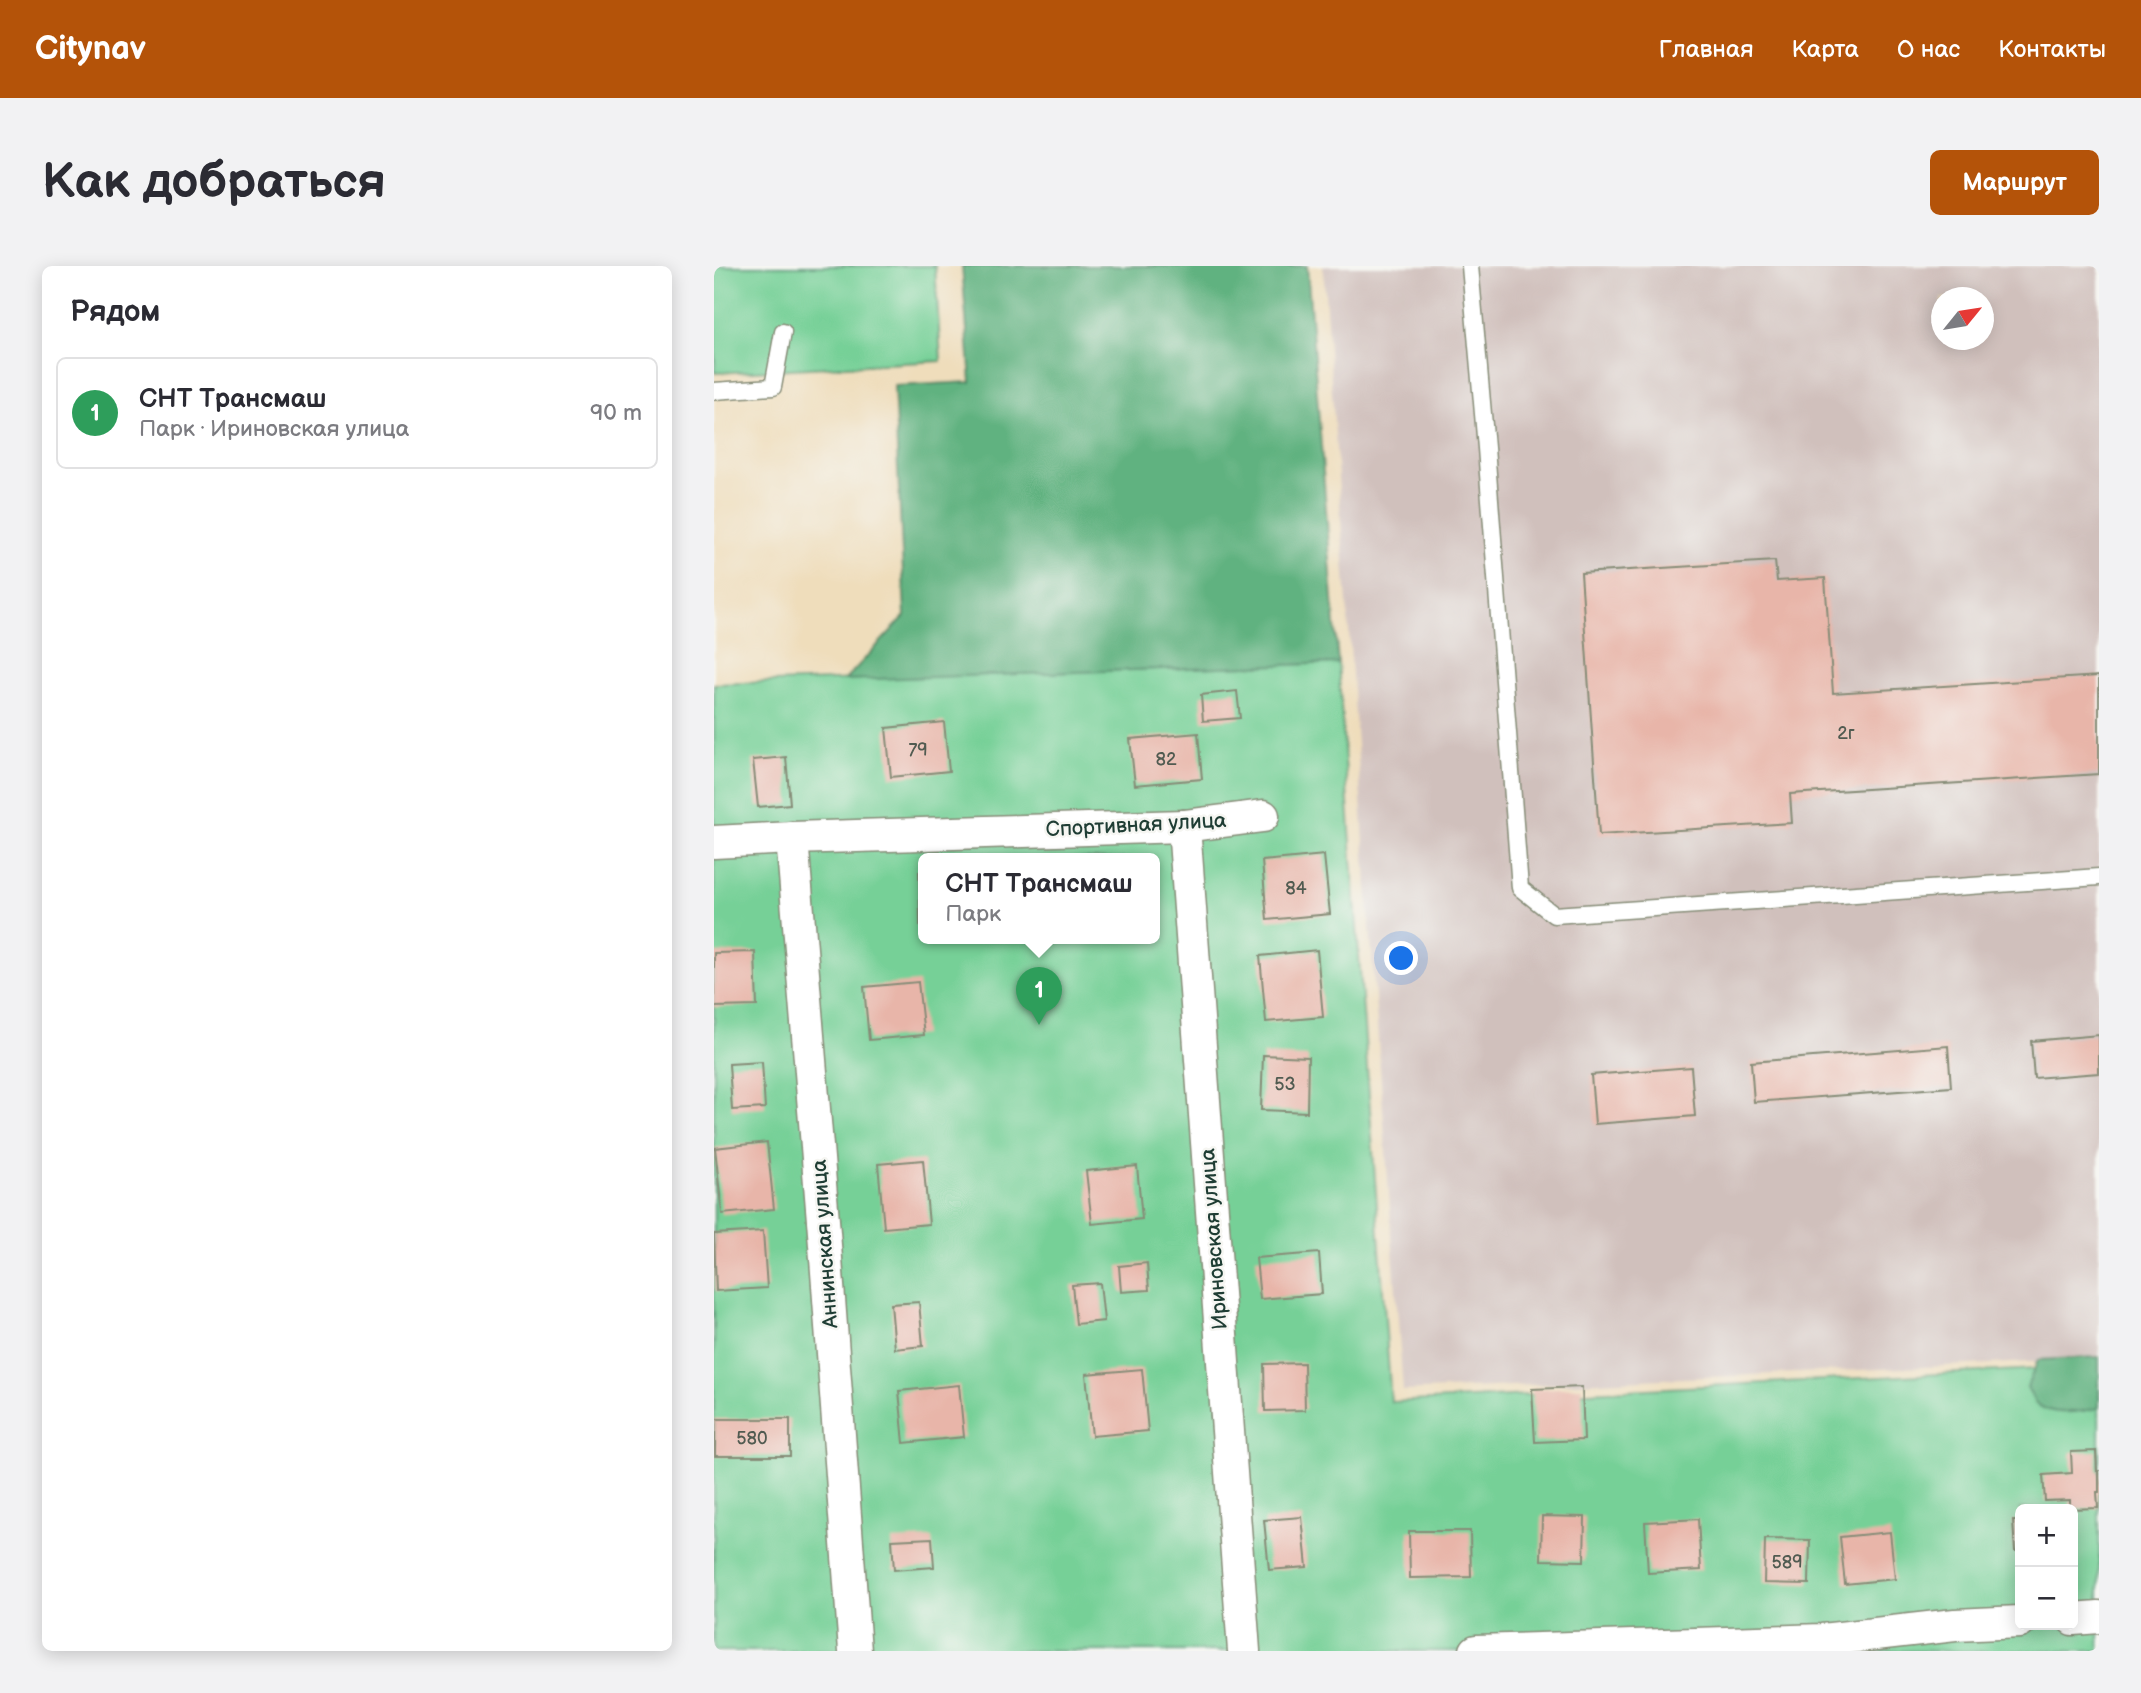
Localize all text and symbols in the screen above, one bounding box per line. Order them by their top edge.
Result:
text: Citynav [35,29,146,69]
text: Главная [1659,35,1753,64]
text: Карта [1791,35,1859,64]
text: О нас [1897,35,1960,64]
text: Контакты [1998,35,2106,64]
button: Маршрут [1930,150,2099,215]
text: Как добраться [42,153,386,212]
north arrow [1931,287,1994,350]
text: Рядом [70,294,160,330]
text: СНТ Трансмаш [139,384,327,415]
text: 1 [90,399,100,427]
text: 90 m [590,399,642,427]
text: Парк · Ириновская улица [139,415,409,443]
house number: 2г [1837,723,1855,744]
house number: 79 [908,740,928,761]
house number: 82 [1155,749,1177,770]
street label: Спортивная улица [1045,808,1228,842]
popup [918,853,1160,944]
text: СНТ Трансмаш [945,869,1133,900]
house number: 84 [1285,878,1307,899]
text: Парк [945,900,1001,928]
your location [1384,941,1418,975]
pin: 1 [1016,967,1062,1025]
house number: 53 [1274,1074,1296,1095]
street label: Ириновская улица [1195,1147,1233,1331]
street label: Аннинская улица [807,1158,843,1330]
house number: 580 [736,1428,768,1449]
map controls [2015,1504,2078,1630]
button: + [2015,1504,2078,1567]
house number: 589 [1771,1552,1803,1573]
button: − [2015,1567,2078,1630]

